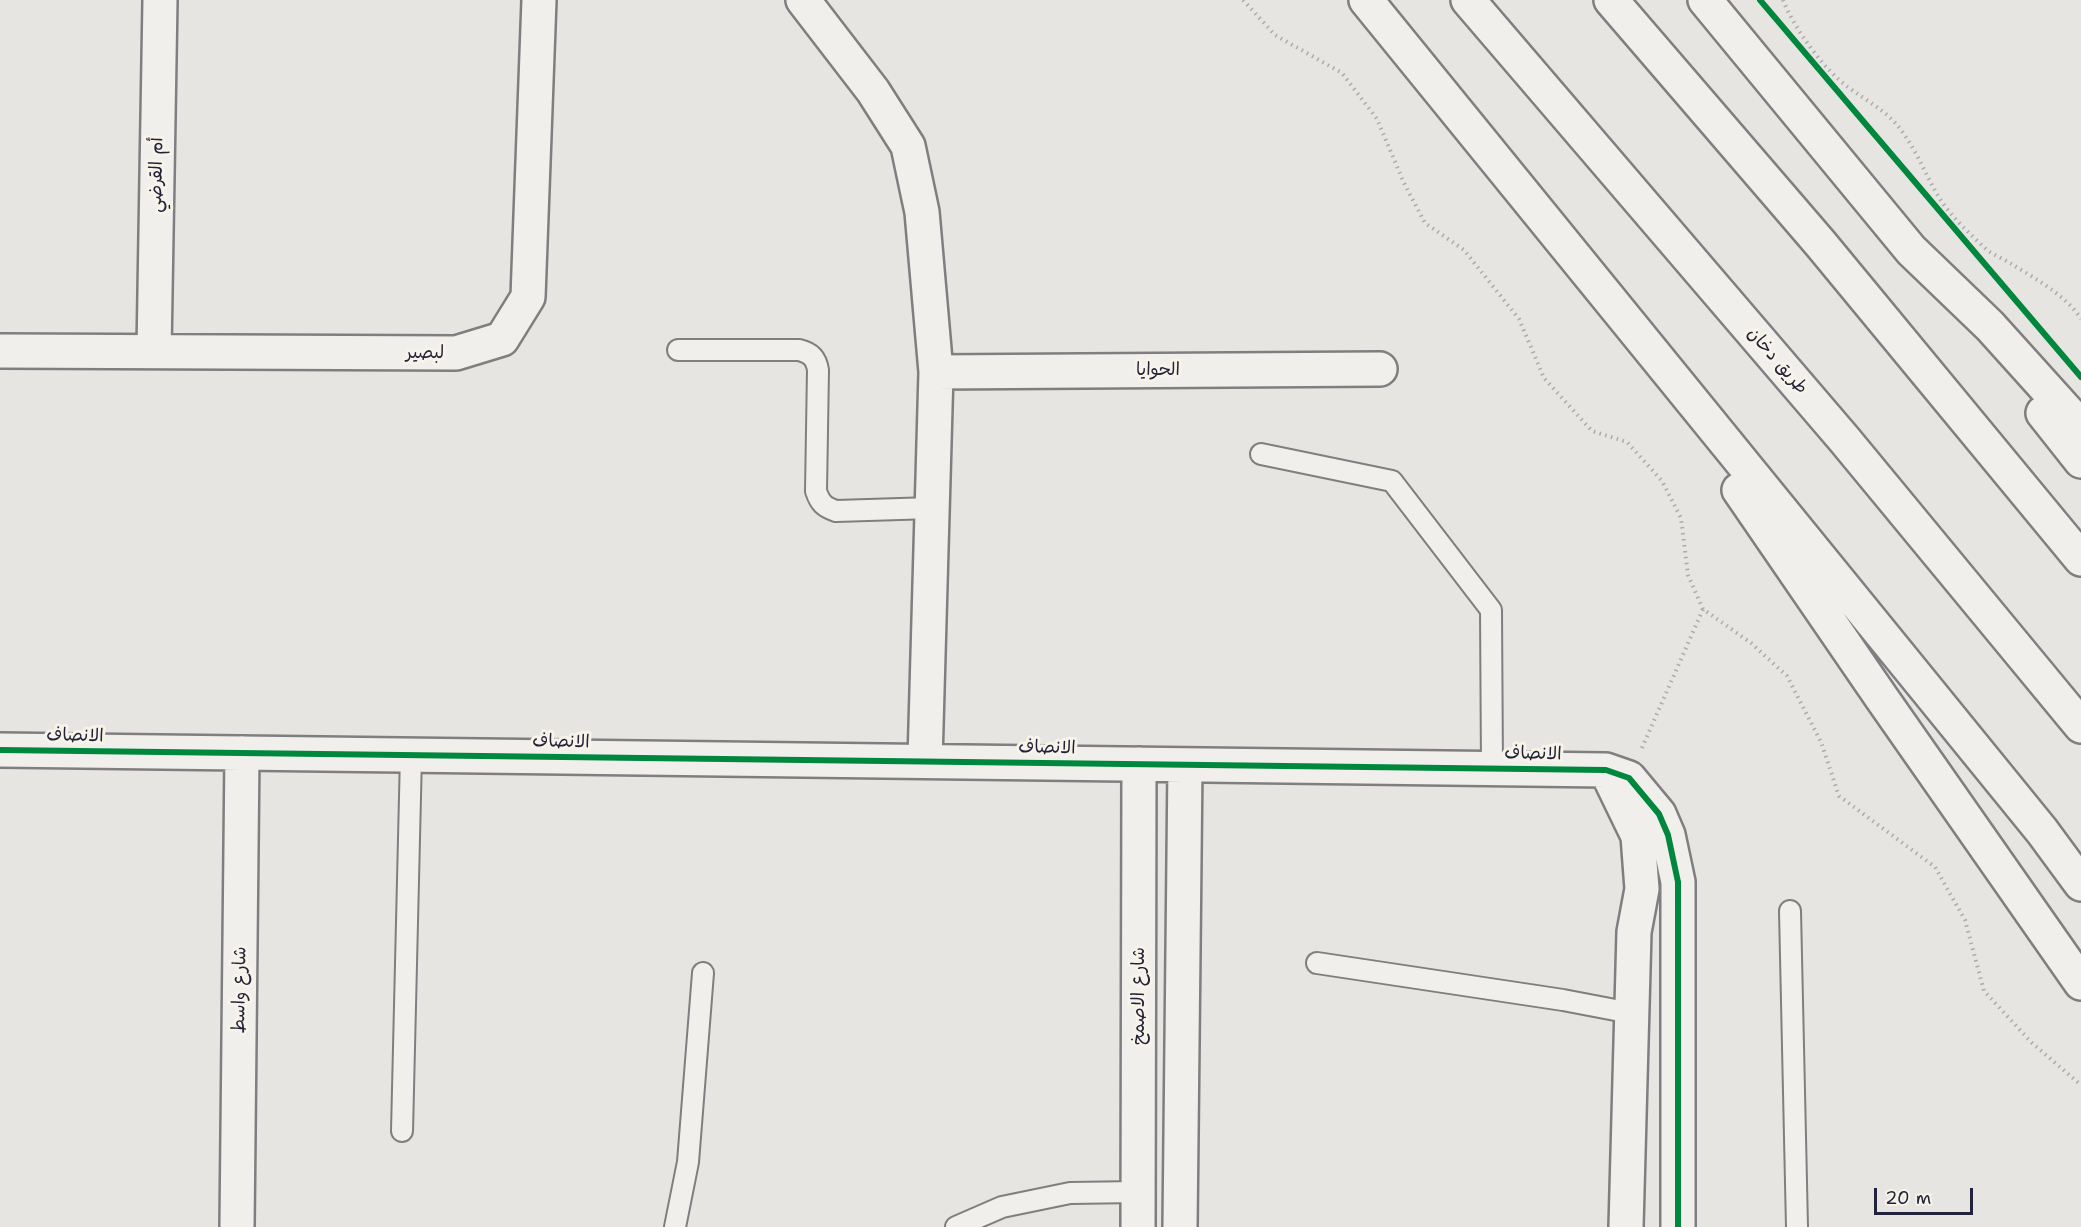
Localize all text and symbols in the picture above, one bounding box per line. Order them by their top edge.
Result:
street label: أم القرضي [146,137,168,213]
street label: طريق دخان [1742,323,1812,399]
street label: لبصير [406,342,444,364]
street label: الحوايا [1136,359,1180,381]
street label: الانصاف [46,725,104,747]
street label: الانصاف [532,731,590,753]
street label: الانصاف [1018,737,1076,759]
street label: الانصاف [1504,743,1562,765]
street label: شارع واسط [228,946,252,1034]
street label: شارع الاصمخ [1128,947,1150,1045]
scale bar [1877,1176,1976,1214]
text: 20 m [1885,1186,1931,1210]

